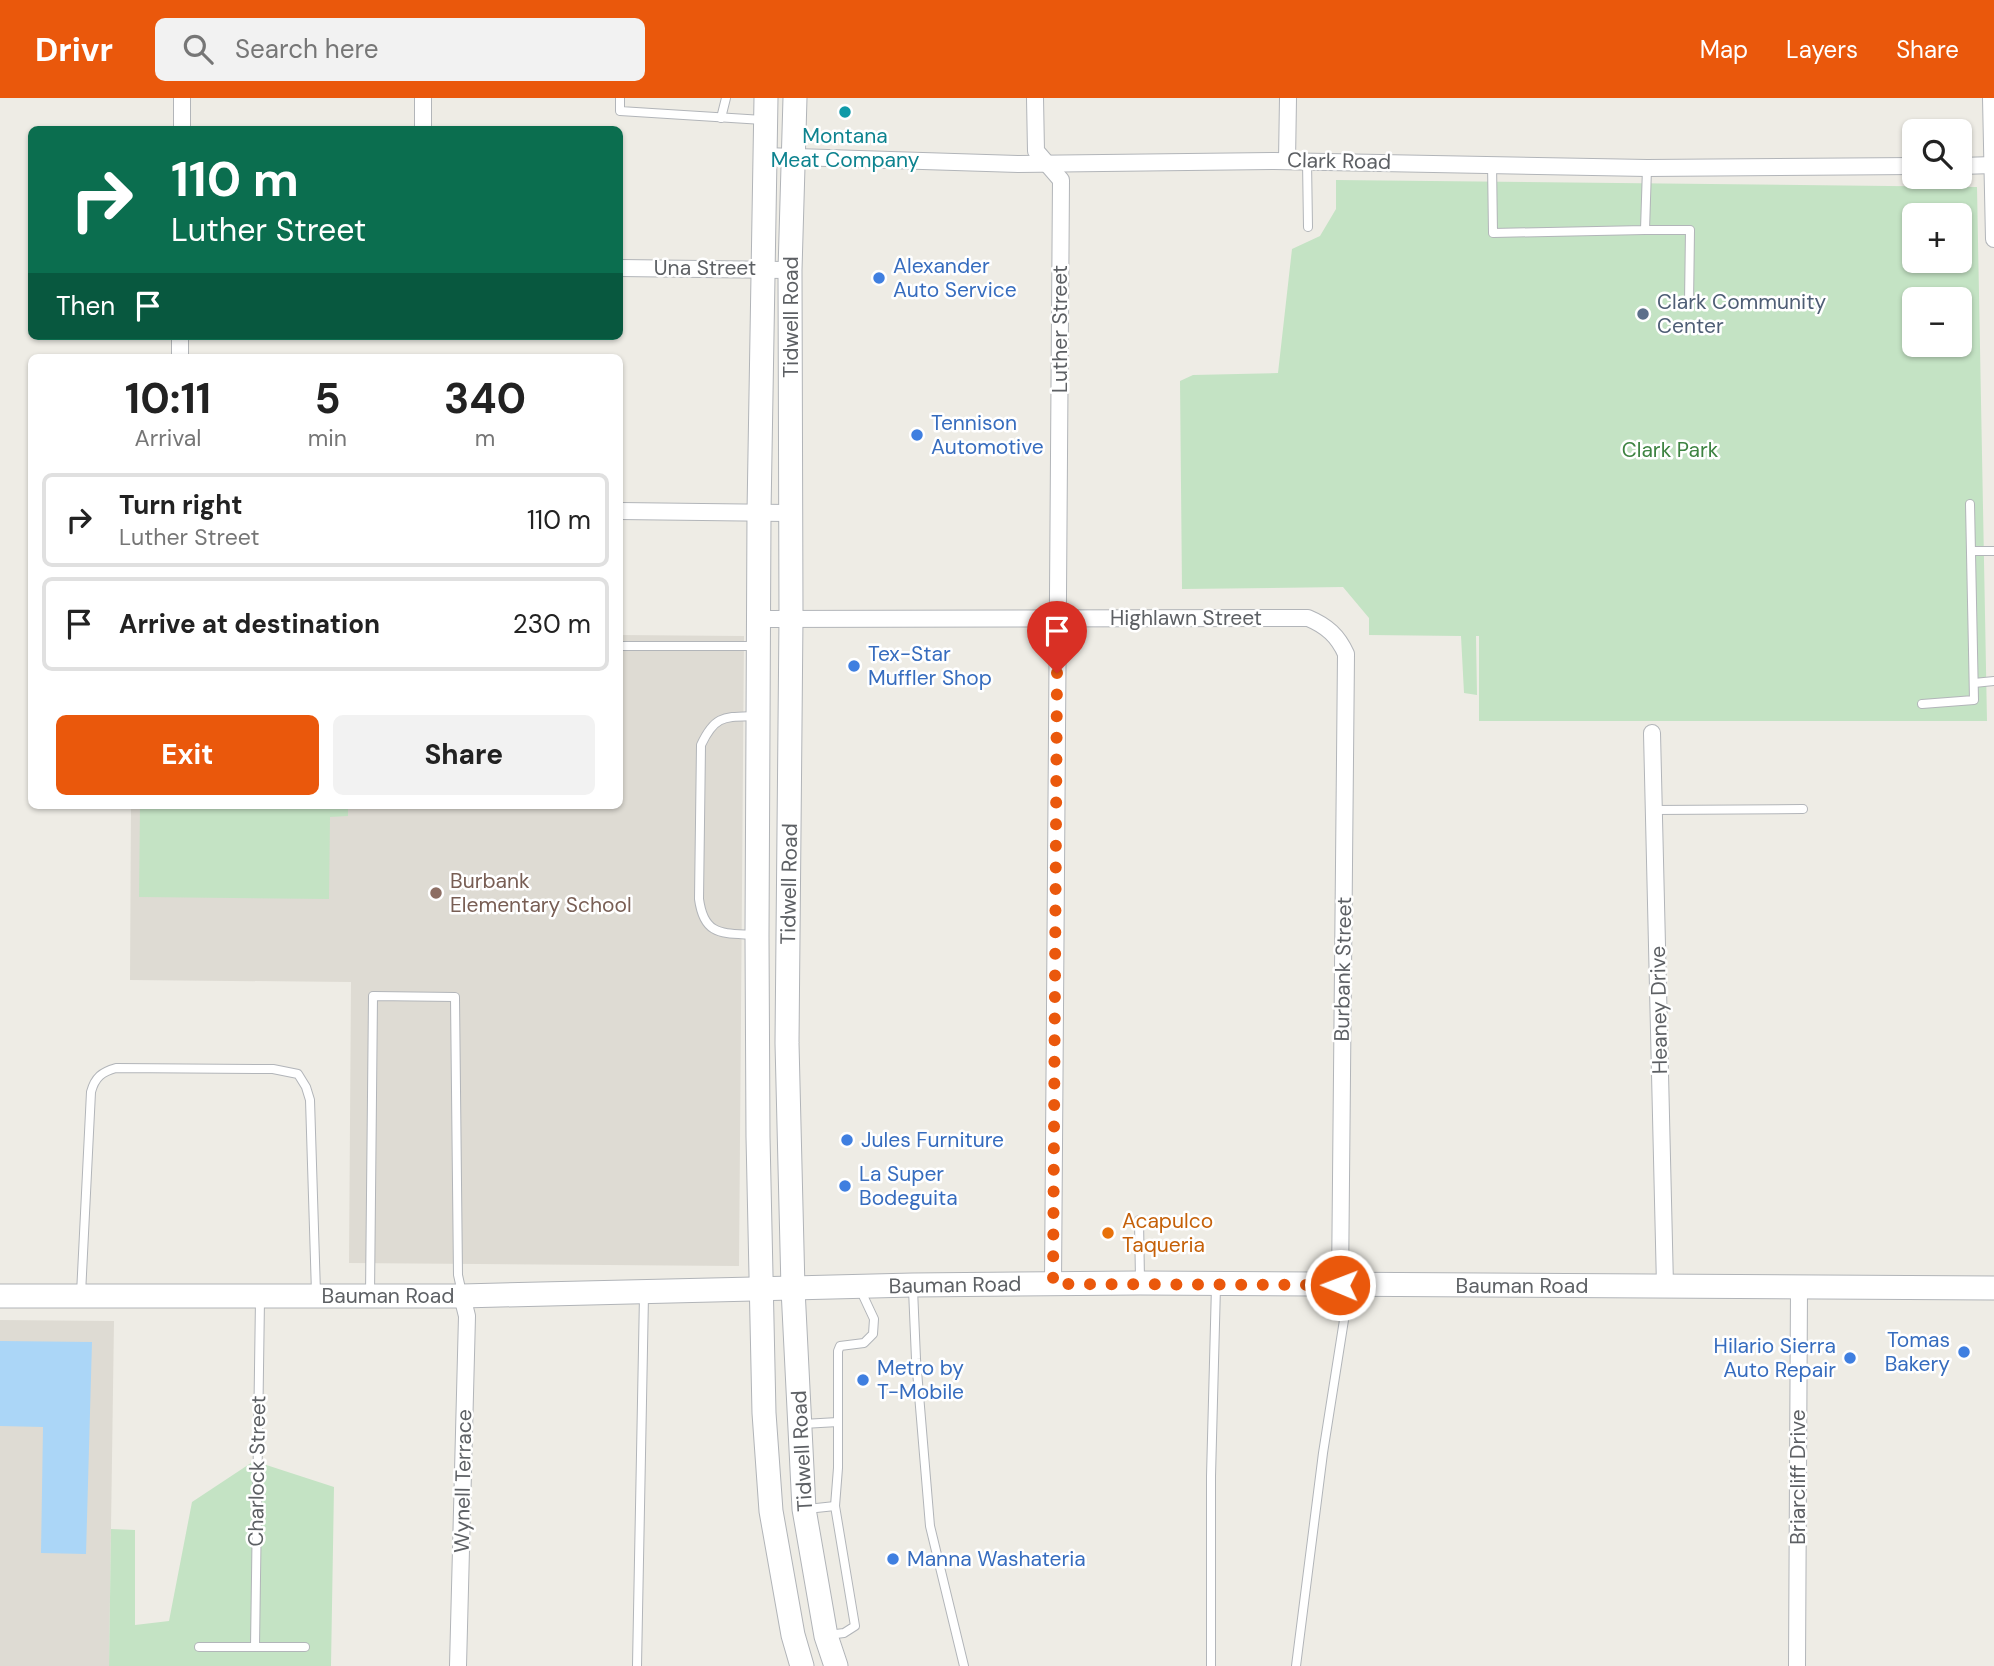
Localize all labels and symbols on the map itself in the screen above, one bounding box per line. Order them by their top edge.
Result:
marker: Montana Meat Company [837,104,853,120]
place label: Montana Meat Company [771,122,920,174]
street label: Clark Road [1287,146,1391,176]
place label: Alexander Auto Service [893,252,1017,304]
street label: Una Street [654,254,756,282]
street label: Tidwell Road [777,256,805,378]
street label: Luther Street [1046,265,1074,393]
marker: Alexander Auto Service [871,270,887,286]
place label: Clark Community Center [1657,288,1826,340]
marker: Clark Community Center [1635,306,1651,322]
place label: Tennison Automotive [931,409,1044,461]
marker: Tennison Automotive [909,427,925,443]
park label: Clark Park [1622,436,1719,464]
pin [1027,601,1087,673]
street label: Highlawn Street [1110,604,1262,632]
place label: Tex-Star Muffler Shop [868,640,992,692]
marker: Tex-Star Muffler Shop [846,658,862,674]
street label: Tidwell Road [774,823,804,945]
place label: Burbank Elementary School [450,867,632,919]
marker: Burbank Elementary School [428,885,444,901]
street label: Burbank Street [1328,896,1358,1042]
street label: Heaney Drive [1644,946,1674,1074]
place label: Jules Furniture [861,1126,1004,1154]
marker: Jules Furniture [839,1132,855,1148]
place label: La Super Bodeguita [859,1160,958,1212]
marker: La Super Bodeguita [837,1178,853,1194]
place label: Acapulco Taqueria [1122,1207,1213,1259]
marker: Acapulco Taqueria [1100,1225,1116,1241]
position arrow [1303,1248,1377,1322]
street label: Bauman Road [888,1270,1022,1300]
street label: Bauman Road [1456,1272,1588,1300]
street label: Bauman Road [322,1282,454,1310]
place label: Tomas Bakery [1885,1326,1950,1378]
place label: Hilario Sierra Auto Repair [1714,1332,1836,1384]
marker: Tomas Bakery [1956,1344,1972,1360]
marker: Hilario Sierra Auto Repair [1842,1350,1858,1366]
place label: Metro by T-Mobile [877,1354,964,1406]
marker: Metro by T-Mobile [855,1372,871,1388]
street label: Tidwell Road [785,1390,819,1512]
street label: Charlock Street [242,1395,272,1547]
street label: Wynell Terrace [448,1409,478,1553]
street label: Briarcliff Drive [1784,1409,1812,1545]
place label: Manna Washateria [907,1545,1086,1573]
marker: Manna Washateria [885,1551,901,1567]

